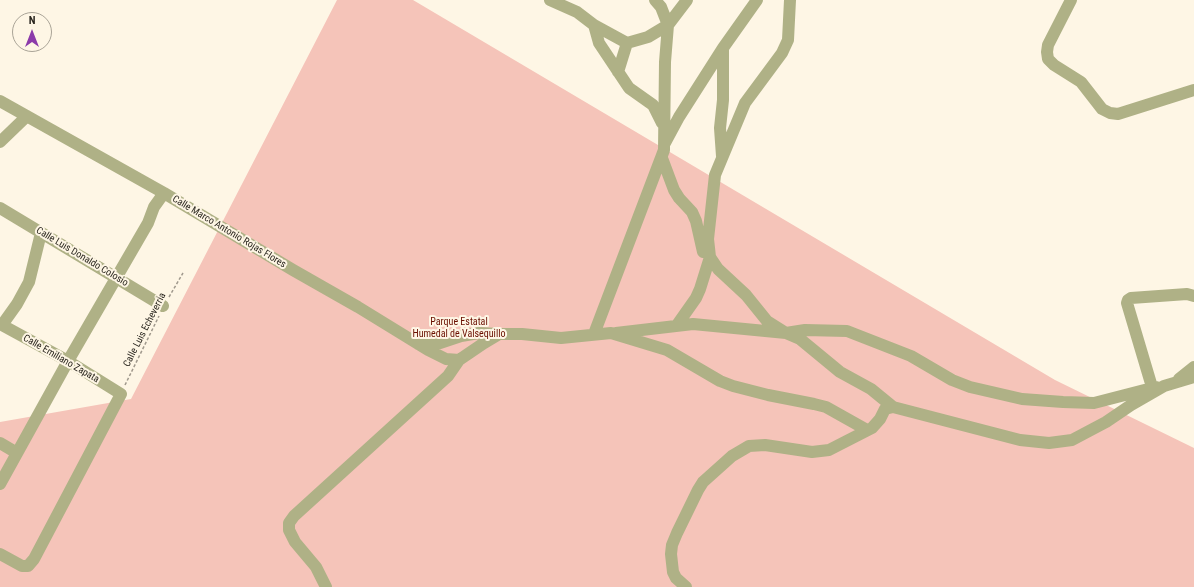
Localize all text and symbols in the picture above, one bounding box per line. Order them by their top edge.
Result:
north arrow [12,12,52,52]
text: N [29,14,35,27]
street label: Calle Marco Antonio Rojas Flores [170,193,288,271]
street label: Calle Luis Donaldo Colosio [34,225,130,289]
street label: Calle Luis Echeverria [121,291,169,369]
park label: Parque Estatal Humedal de Valsequillo [413,316,505,340]
street label: Calle Emiliano Zapata [21,332,101,386]

